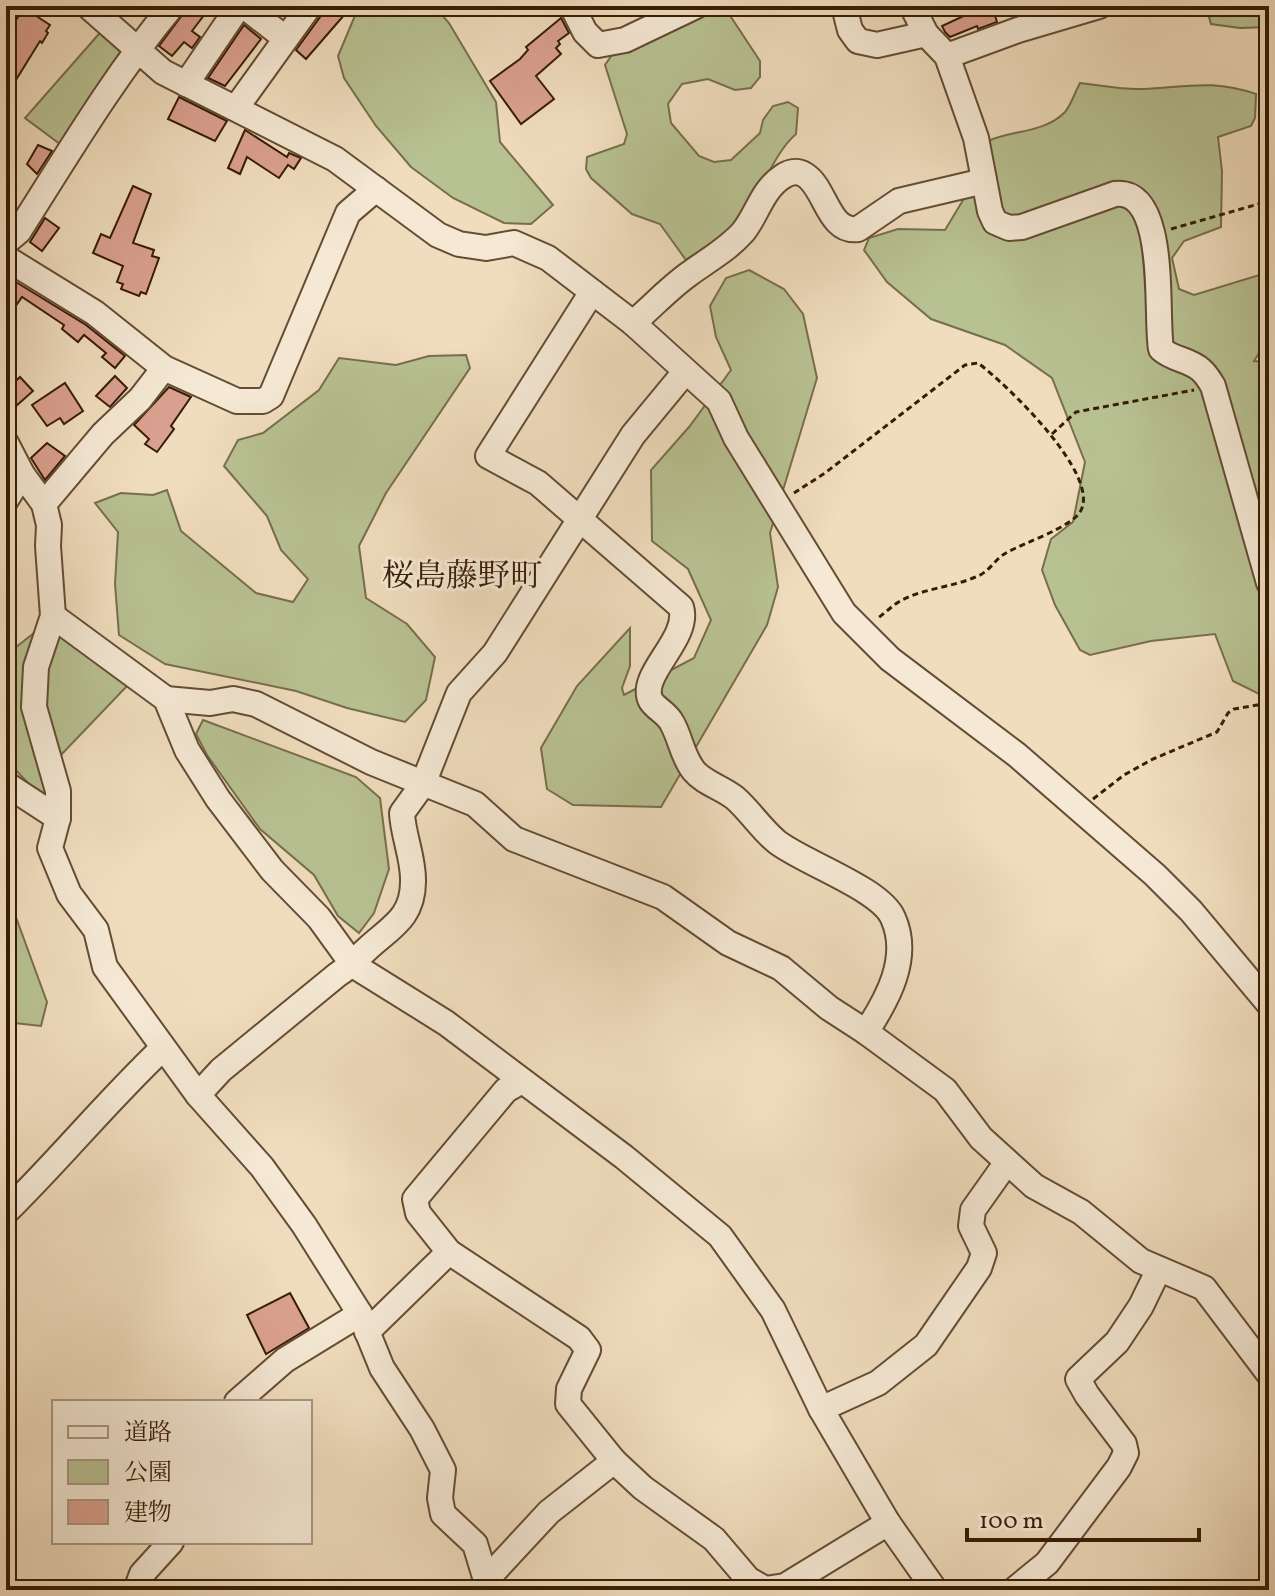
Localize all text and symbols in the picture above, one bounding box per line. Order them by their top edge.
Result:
district label: 桜島藤野町 [382,556,542,600]
legend [52,1400,312,1544]
text: 道路 [124,1417,172,1451]
text: 公園 [124,1457,172,1491]
scale bar [967,1492,1199,1542]
text: 建物 [124,1497,172,1531]
text: 100 m [979,1505,1044,1539]

